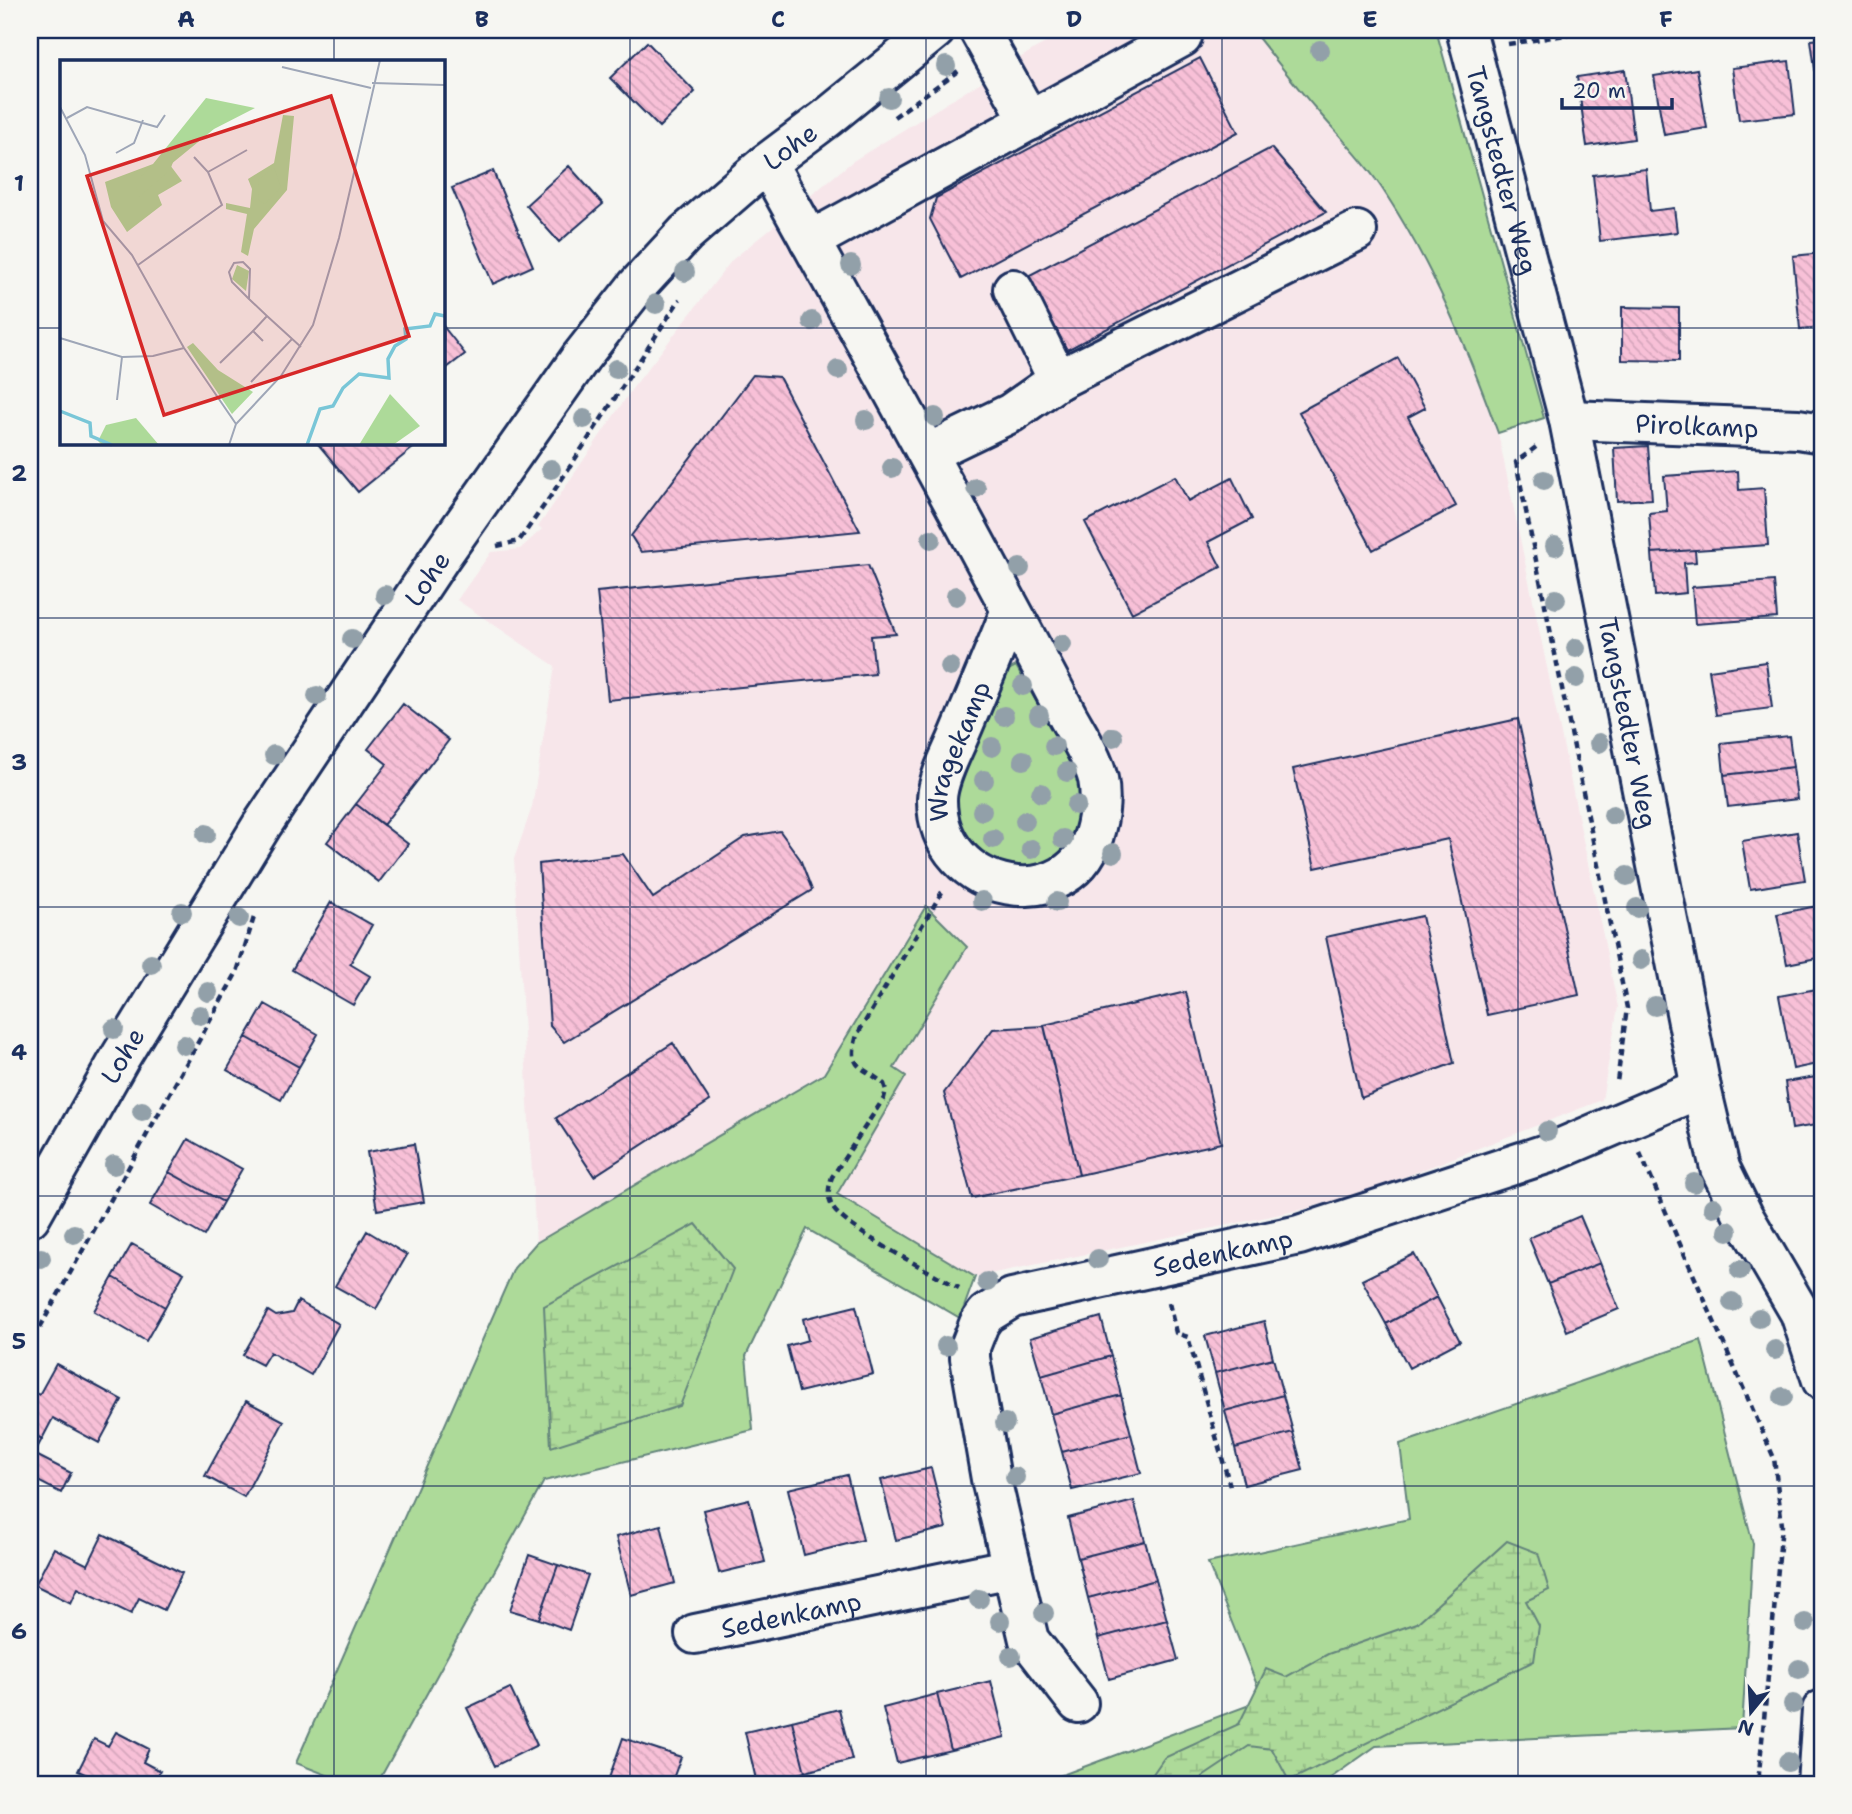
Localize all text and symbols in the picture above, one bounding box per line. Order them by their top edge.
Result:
text: A [177,4,195,34]
text: B [475,4,489,34]
text: C [771,4,785,34]
text: D [1066,4,1082,34]
text: E [1362,4,1378,34]
text: F [1659,4,1673,34]
inset map [60,60,444,444]
street label: Tangstedter Weg [1459,62,1547,278]
scale bar [1562,66,1672,110]
text: 20 m [1572,77,1626,105]
street label: Lohe [755,114,824,178]
text: 1 [14,168,24,198]
street label: Pirolkamp [1634,405,1759,445]
text: 2 [11,458,27,488]
street label: Lohe [395,544,458,613]
street label: Tangstedter Weg [1591,614,1667,831]
street label: Wragekamp [919,675,998,823]
text: 3 [11,747,27,777]
street label: Lohe [92,1020,152,1090]
text: 4 [11,1037,27,1067]
street label: Sedenkamp [1149,1219,1296,1284]
text: 5 [12,1326,26,1356]
street label: Sedenkamp [718,1582,864,1646]
text: 6 [11,1616,27,1646]
north arrow [1716,1678,1786,1748]
text: N [1735,1713,1757,1742]

